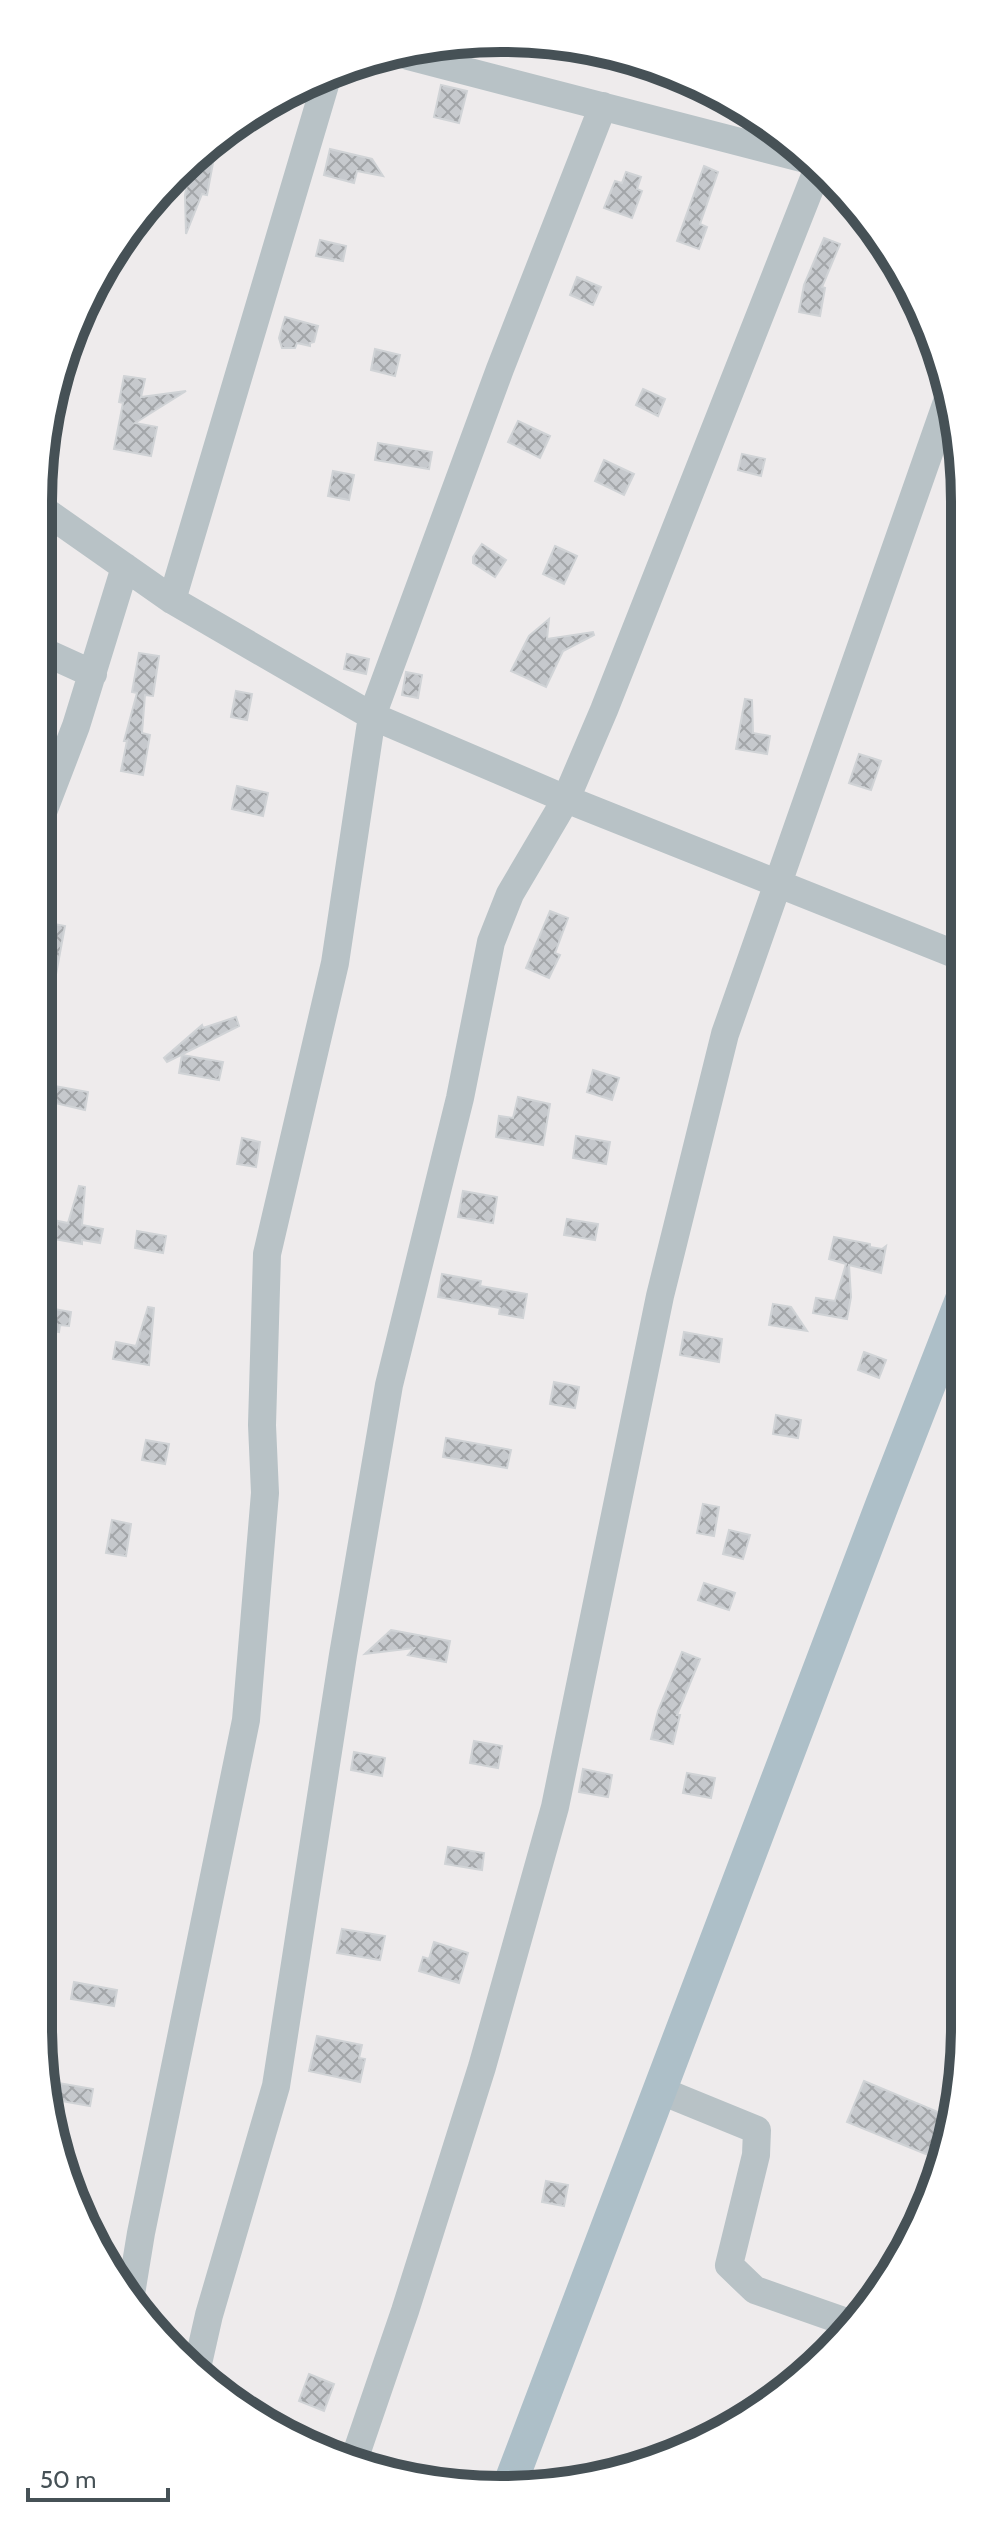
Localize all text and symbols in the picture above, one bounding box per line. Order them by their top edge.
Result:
scale bar [28,2452,168,2502]
text: 50 m [40,2465,96,2494]

